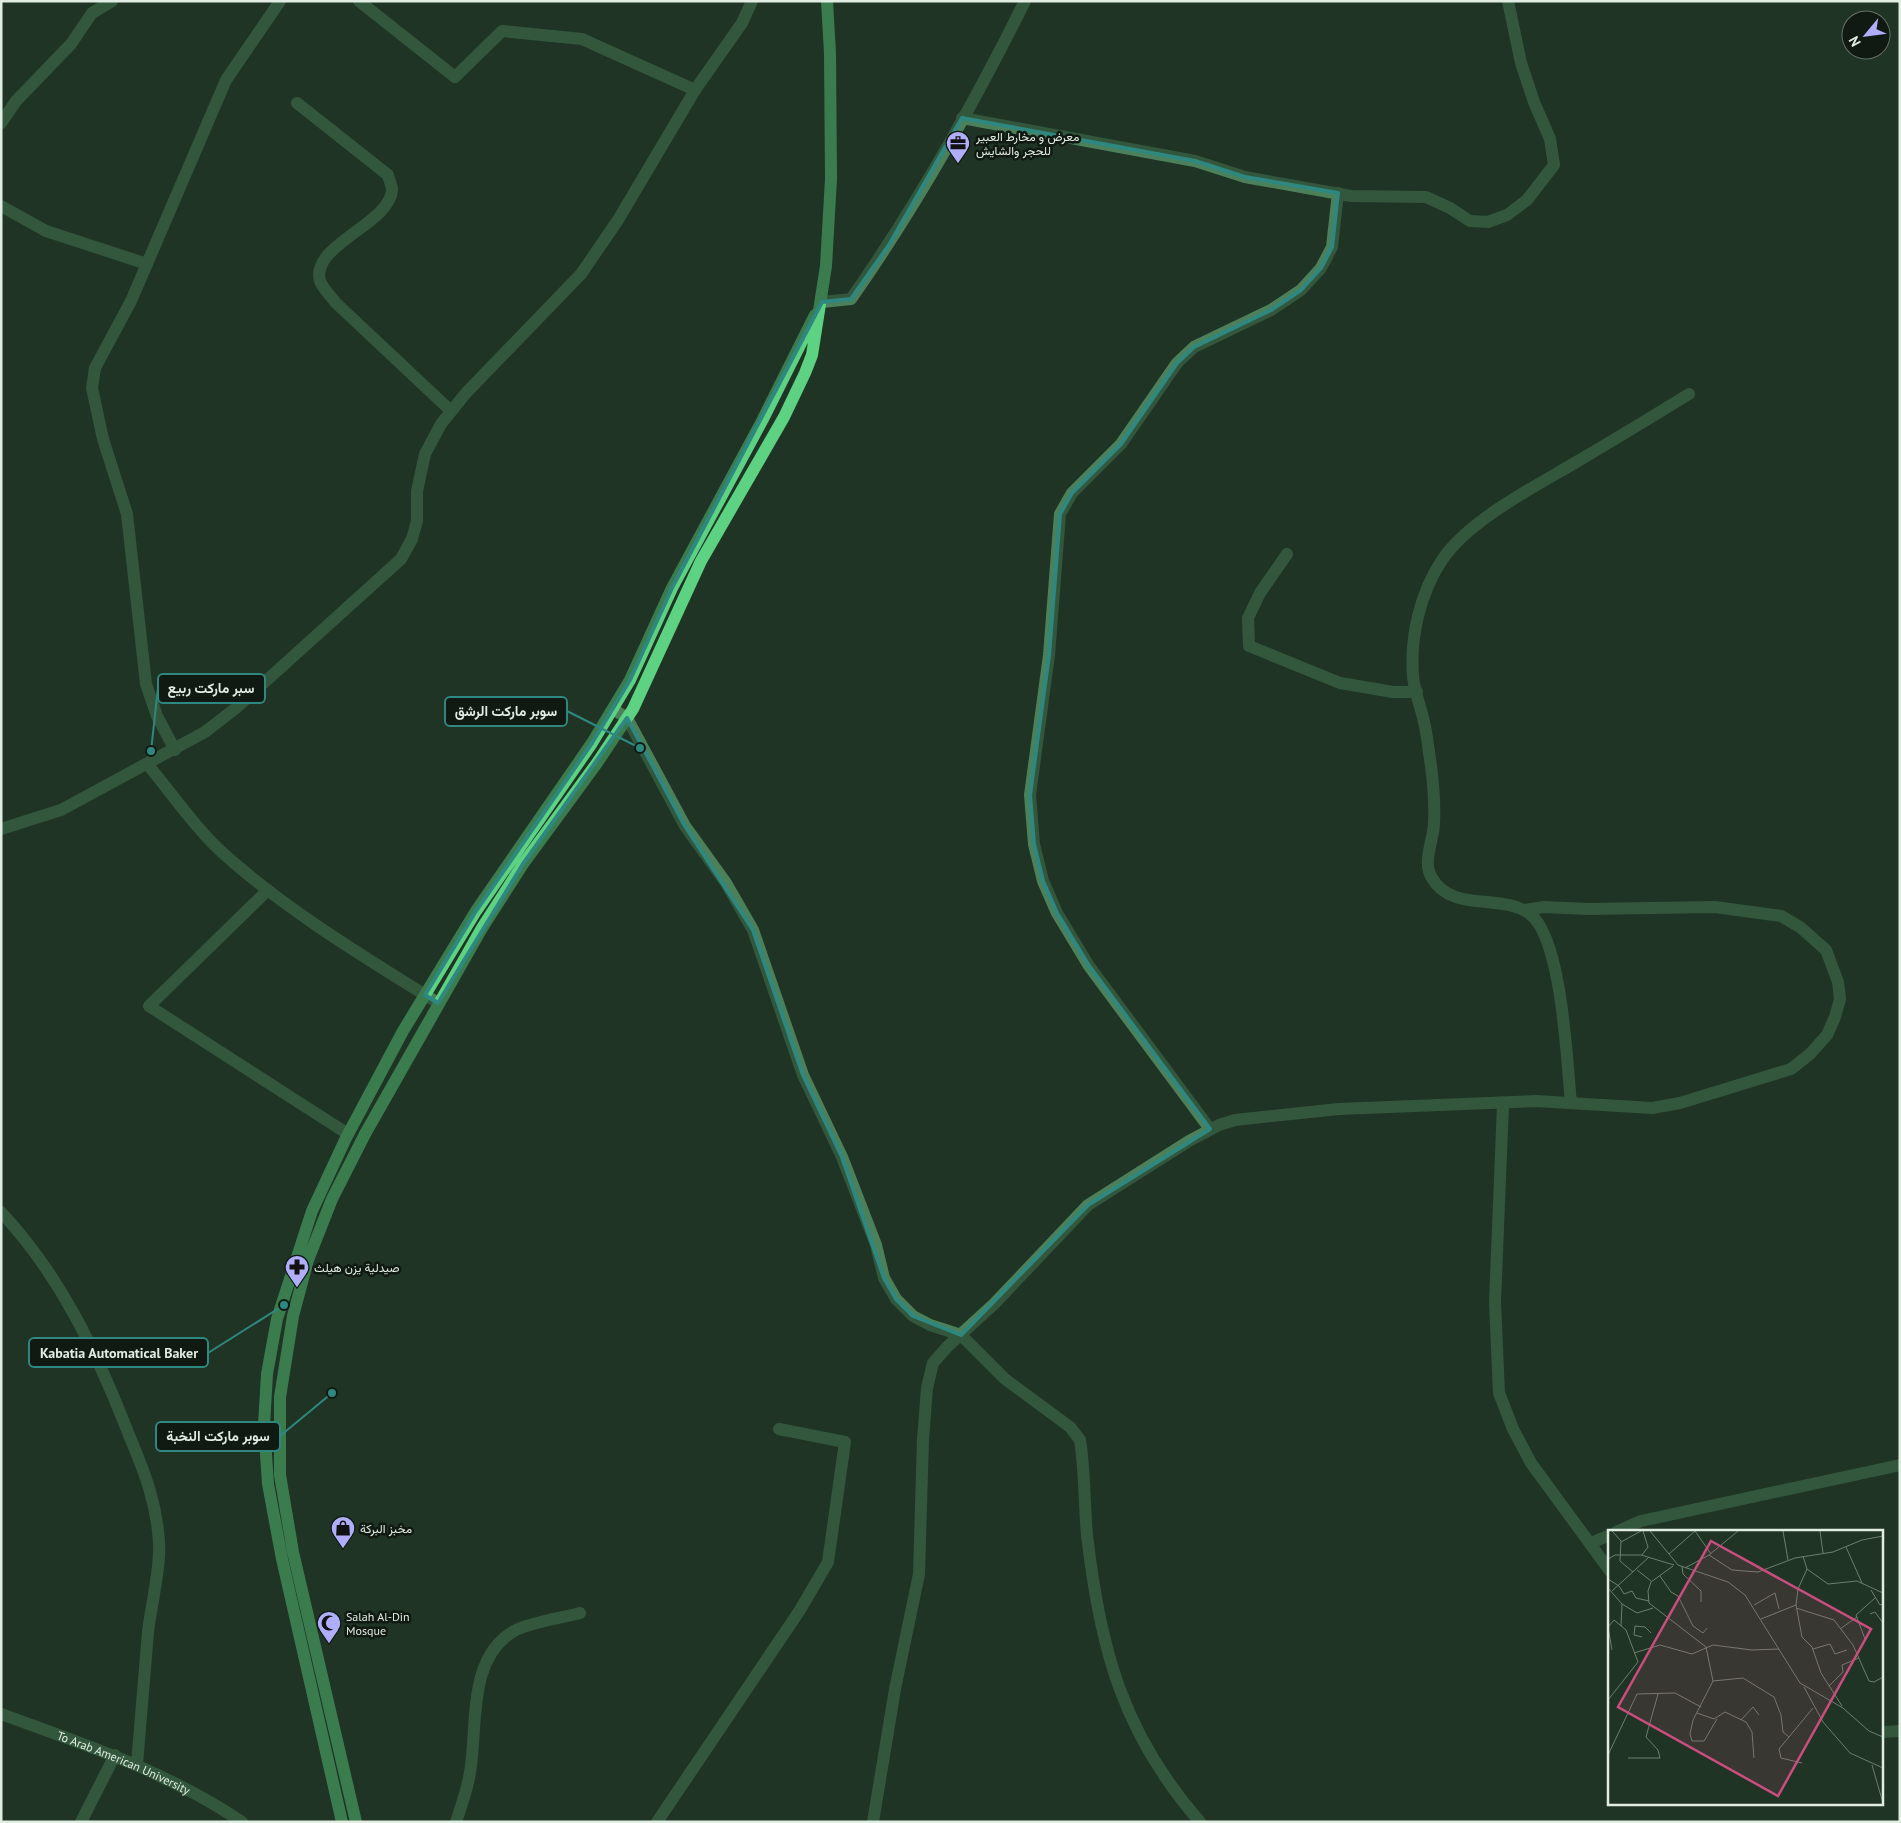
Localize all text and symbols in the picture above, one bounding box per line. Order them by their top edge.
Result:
north arrow [1841,10,1891,60]
text: N [1845,33,1865,50]
place label: معرض و مخارط العبير للحجر والشايش [975,129,1079,159]
office icon: معرض و مخارط العبير للحجر والشايش [945,130,971,164]
callout: سبر ماركت ربيع [158,674,265,703]
text: سبر ماركت ربيع [168,679,254,698]
callout: سوبر ماركت الرشق [445,697,567,726]
text: سوبر ماركت الرشق [455,702,557,720]
pharmacy icon: صيدلية يزن هيلث [284,1254,310,1288]
place label: صيدلية يزن هيلث [314,1260,399,1276]
callout: Kabatia Automatical Baker [29,1338,208,1367]
text: Kabatia Automatical Baker [40,1344,198,1362]
callout: سوبر ماركت النخبة [156,1422,280,1451]
text: سوبر ماركت النخبة [166,1427,270,1445]
shop icon: مخبز البركة [330,1515,356,1549]
place label: مخبز البركة [360,1521,412,1537]
inset map [1608,1530,1884,1806]
place label: Salah Al-Din Mosque [346,1609,410,1638]
mosque icon: Salah Al-Din Mosque [316,1610,342,1644]
street label: To Arab American University [55,1727,193,1798]

